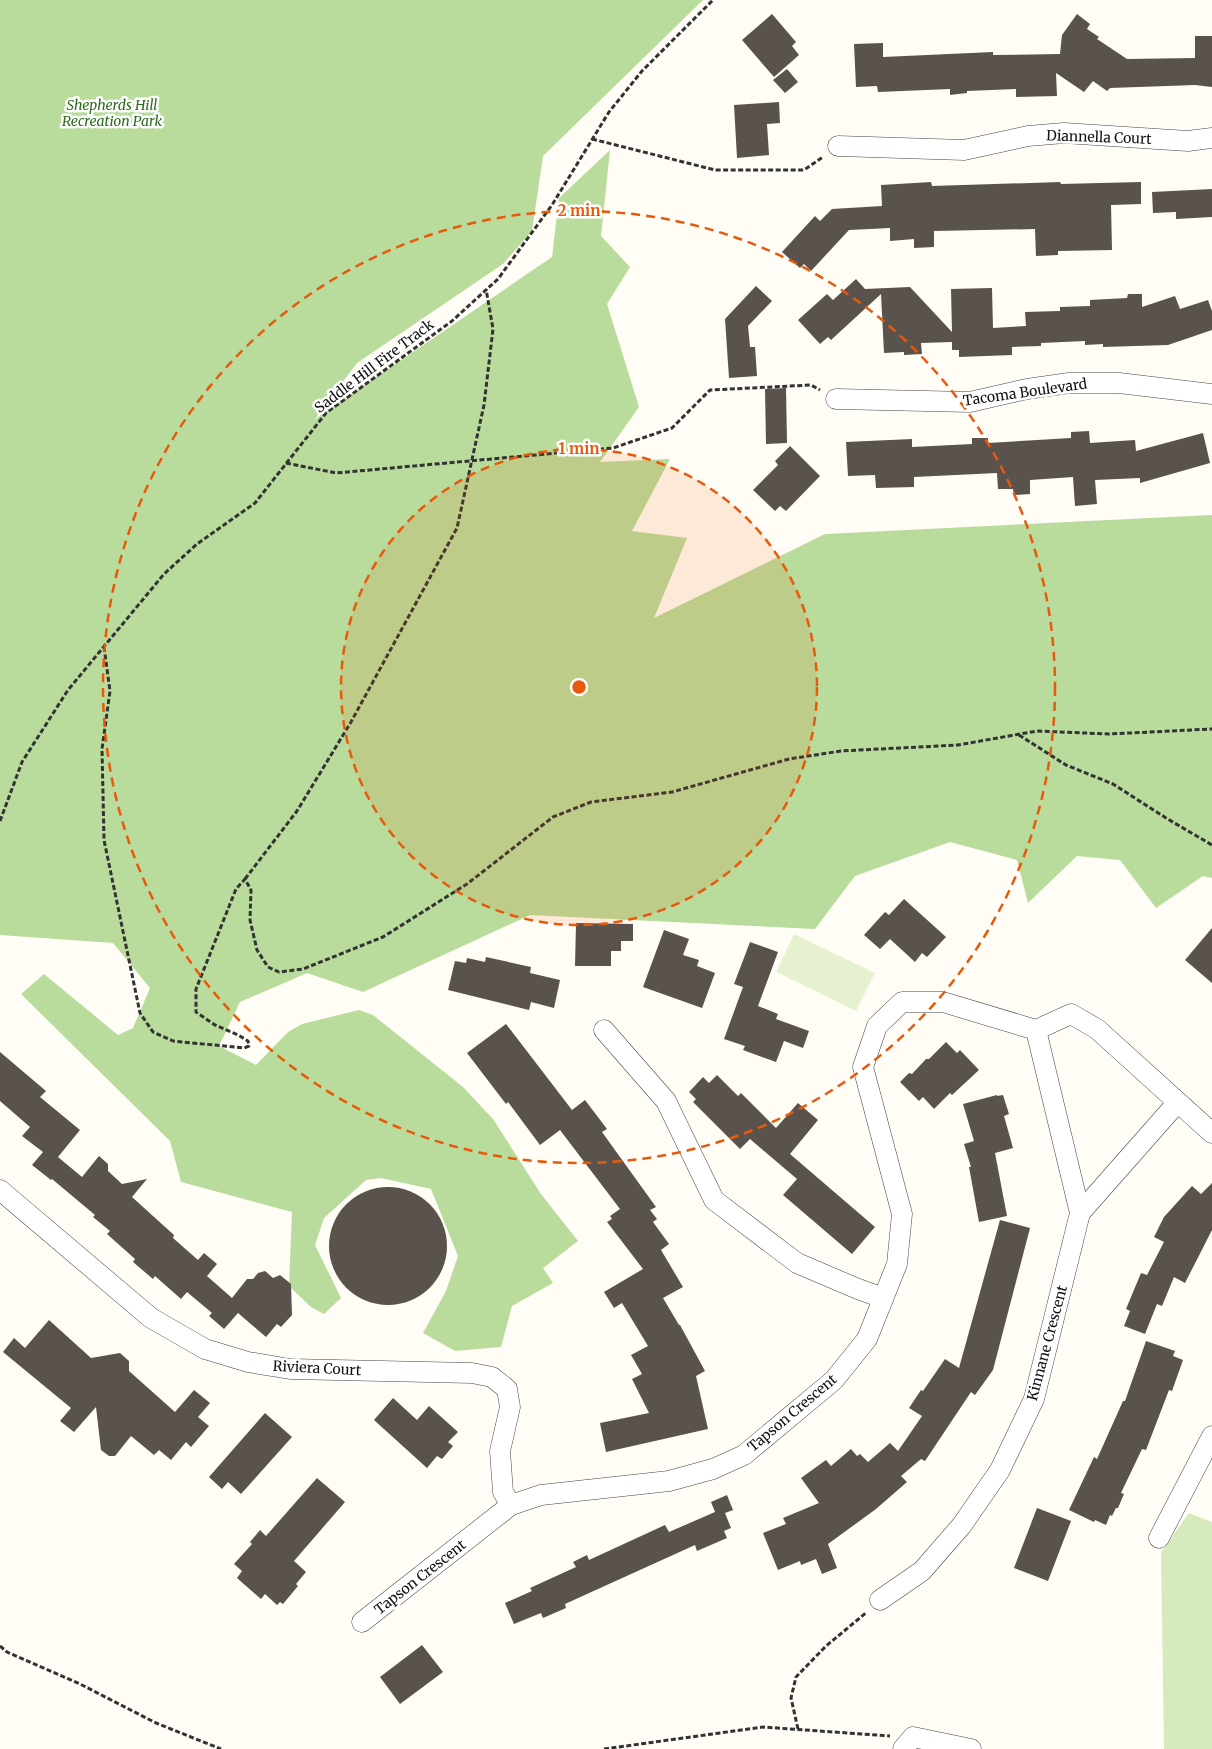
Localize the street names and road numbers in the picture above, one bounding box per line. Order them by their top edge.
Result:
street label: Diannella Court [1046,126,1153,148]
street label: Saddle Hill Fire Track [311,315,437,417]
street label: Tacoma Boulevard [962,374,1089,410]
street label: Kinnane Crescent [1023,1283,1071,1403]
street label: Riviera Court [272,1357,362,1379]
street label: Tapson Crescent [744,1370,841,1456]
street label: Tapson Crescent [371,1535,470,1618]

